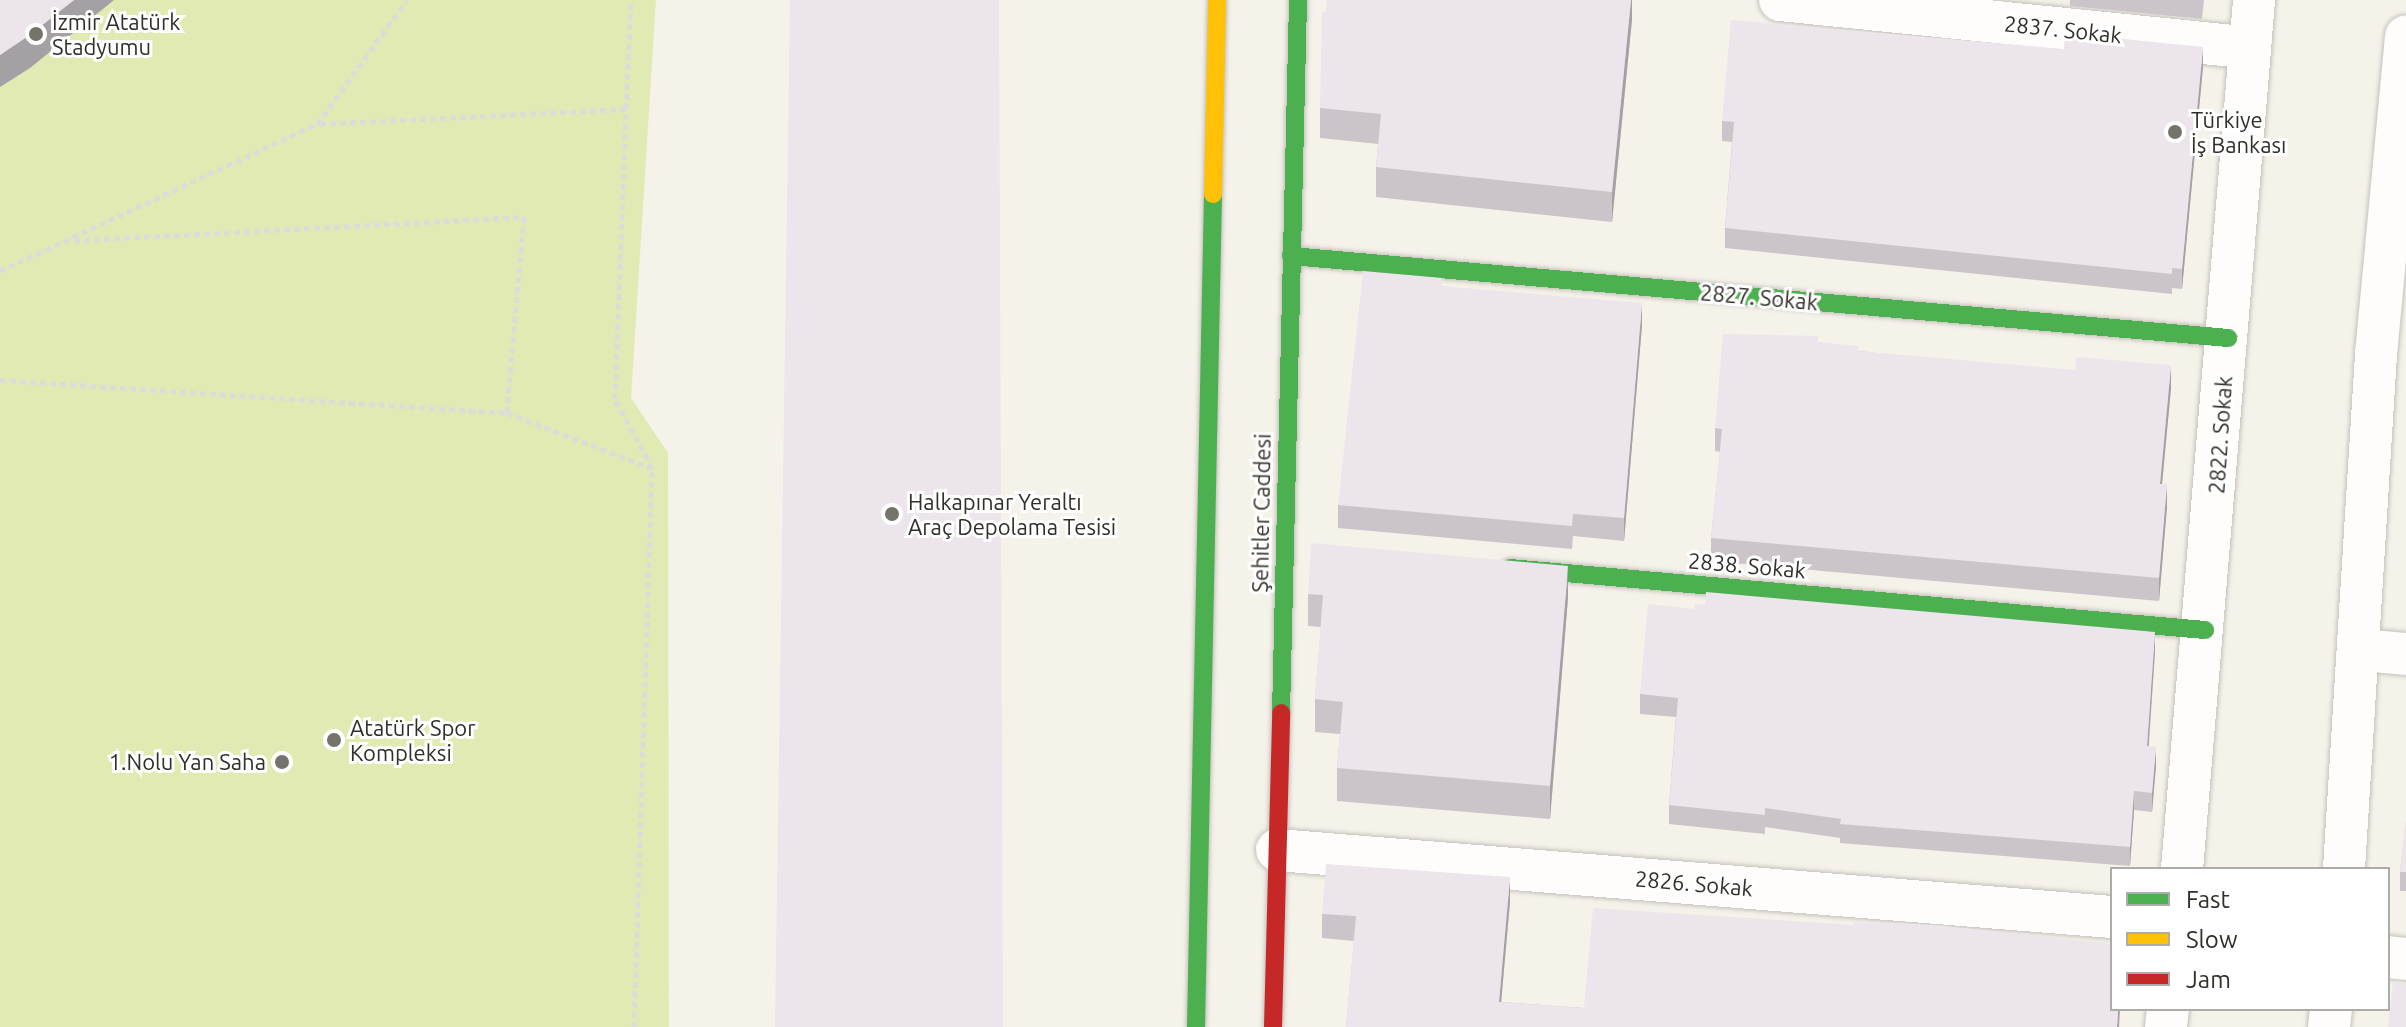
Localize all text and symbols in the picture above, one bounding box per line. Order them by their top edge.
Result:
place label: İzmir Atatürk Stadyumu [52,8,180,60]
street label: 2837. Sokak [2003,10,2123,48]
marker: İzmir Atatürk Stadyumu [27,25,45,43]
place label: Türkiye İş Bankası [2191,106,2286,158]
marker: Türkiye İş Bankası [2166,123,2184,141]
street label: 2827. Sokak [1699,279,1819,315]
street label: 2822. Sokak [2203,375,2237,495]
street label: Şehitler Caddesi [1246,433,1276,593]
place label: Halkapınar Yeraltı Araç Depolama Tesisi [908,488,1116,540]
marker: Halkapınar Yeraltı Araç Depolama Tesisi [883,505,901,523]
street label: 2838. Sokak [1687,547,1807,583]
place label: Atatürk Spor Kompleksi [350,714,476,766]
marker: Atatürk Spor Kompleksi [325,731,343,749]
place label: 1.Nolu Yan Saha [109,749,266,775]
marker: 1.Nolu Yan Saha [273,753,291,771]
street label: 2826. Sokak [1634,865,1754,901]
legend [2110,867,2390,1011]
text: Fast [2186,886,2230,913]
text: Slow [2186,926,2238,953]
text: Jam [2186,966,2231,993]

